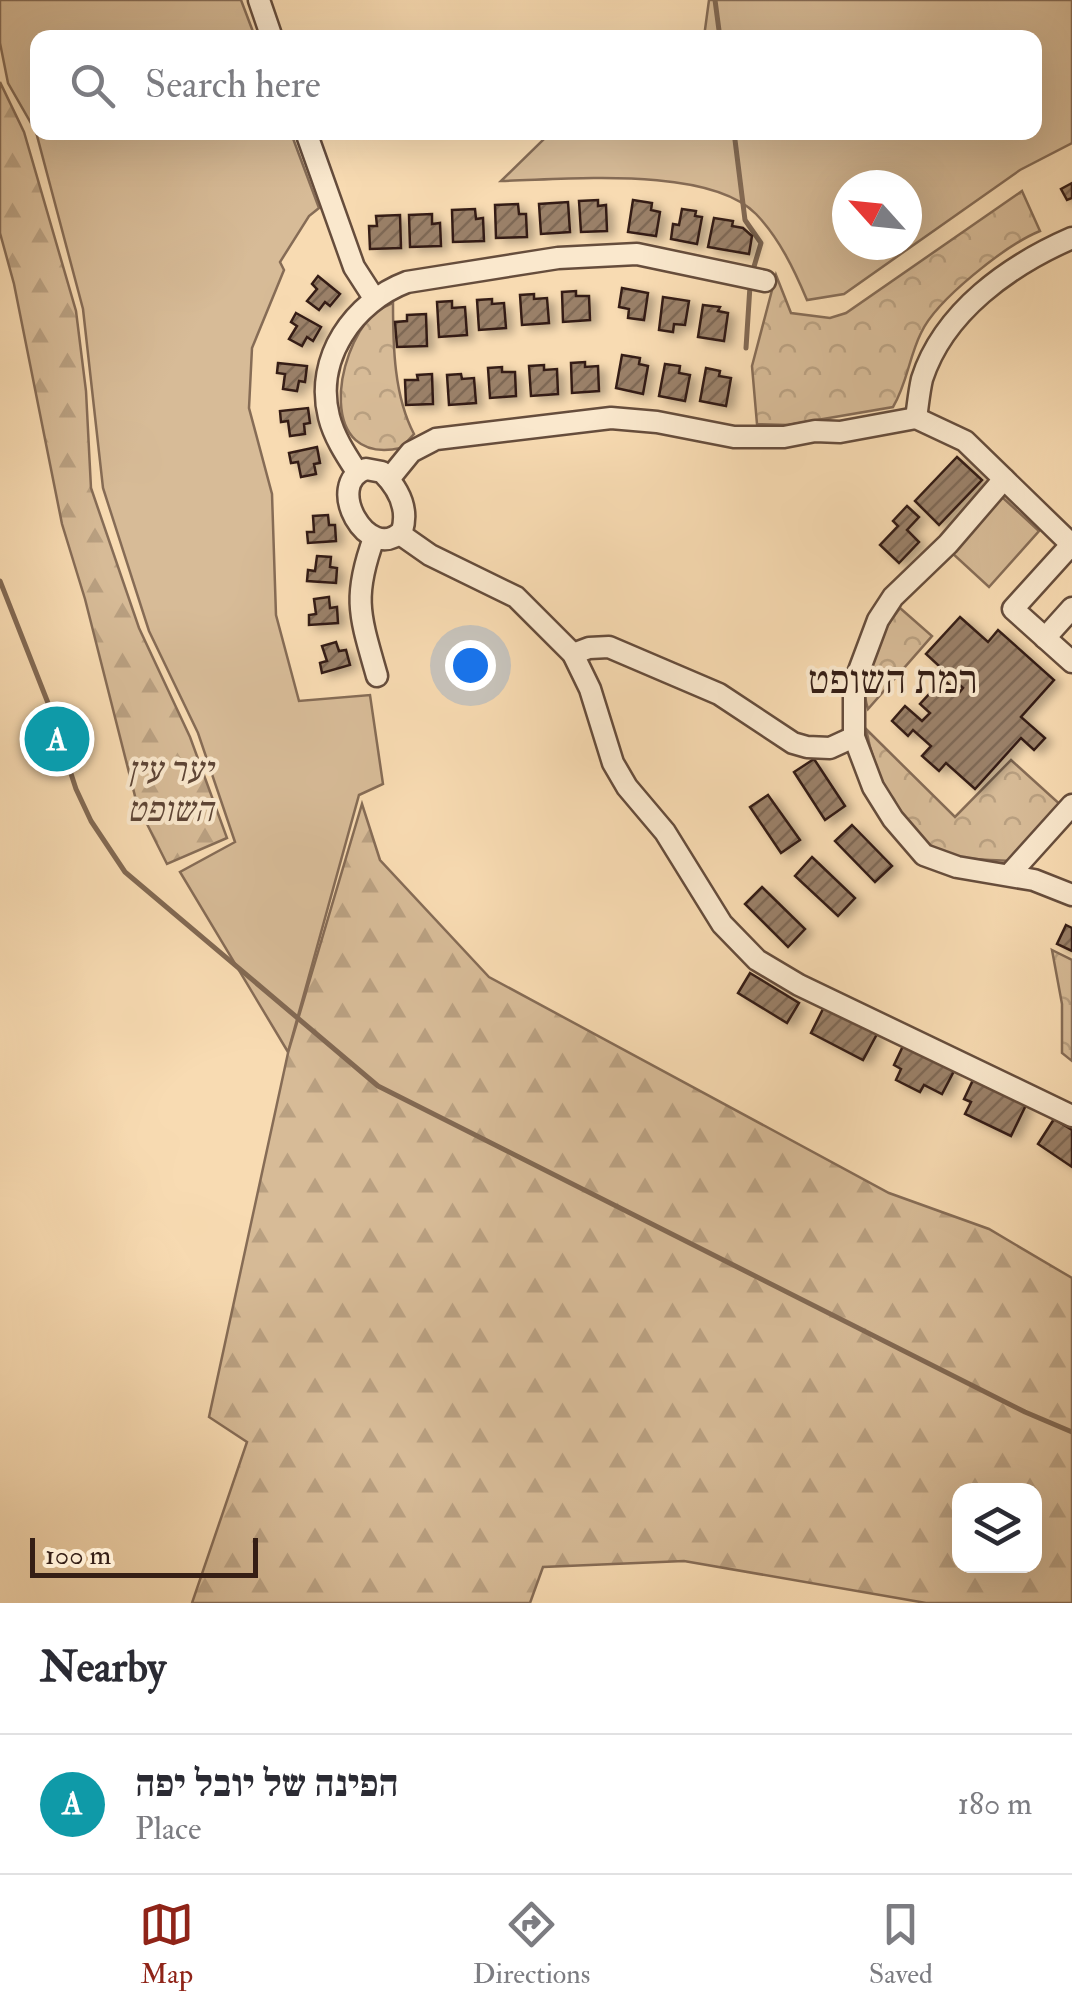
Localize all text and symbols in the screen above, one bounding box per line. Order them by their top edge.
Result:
search box [30,30,1042,140]
icon: search [65,58,120,113]
text: Search here [145,61,321,109]
north arrow [832,170,922,260]
your location [445,640,496,691]
district label: רמת השופט [808,655,978,706]
pin: A [24,702,90,776]
park label: יער עין השופט [127,748,216,832]
map controls [952,1483,1042,1573]
button: layers [952,1483,1042,1573]
scale bar [30,1533,258,1578]
text: 100 m [45,1538,111,1573]
text: Nearby [40,1642,166,1694]
text: הפינה של יובל יפה [135,1760,398,1808]
text: A [62,1784,83,1824]
text: 180 m [958,1784,1032,1824]
text: Place [135,1809,201,1849]
tab: Map [139,1897,194,1992]
tab: Directions [473,1897,590,1992]
tab: Saved [869,1897,933,1992]

